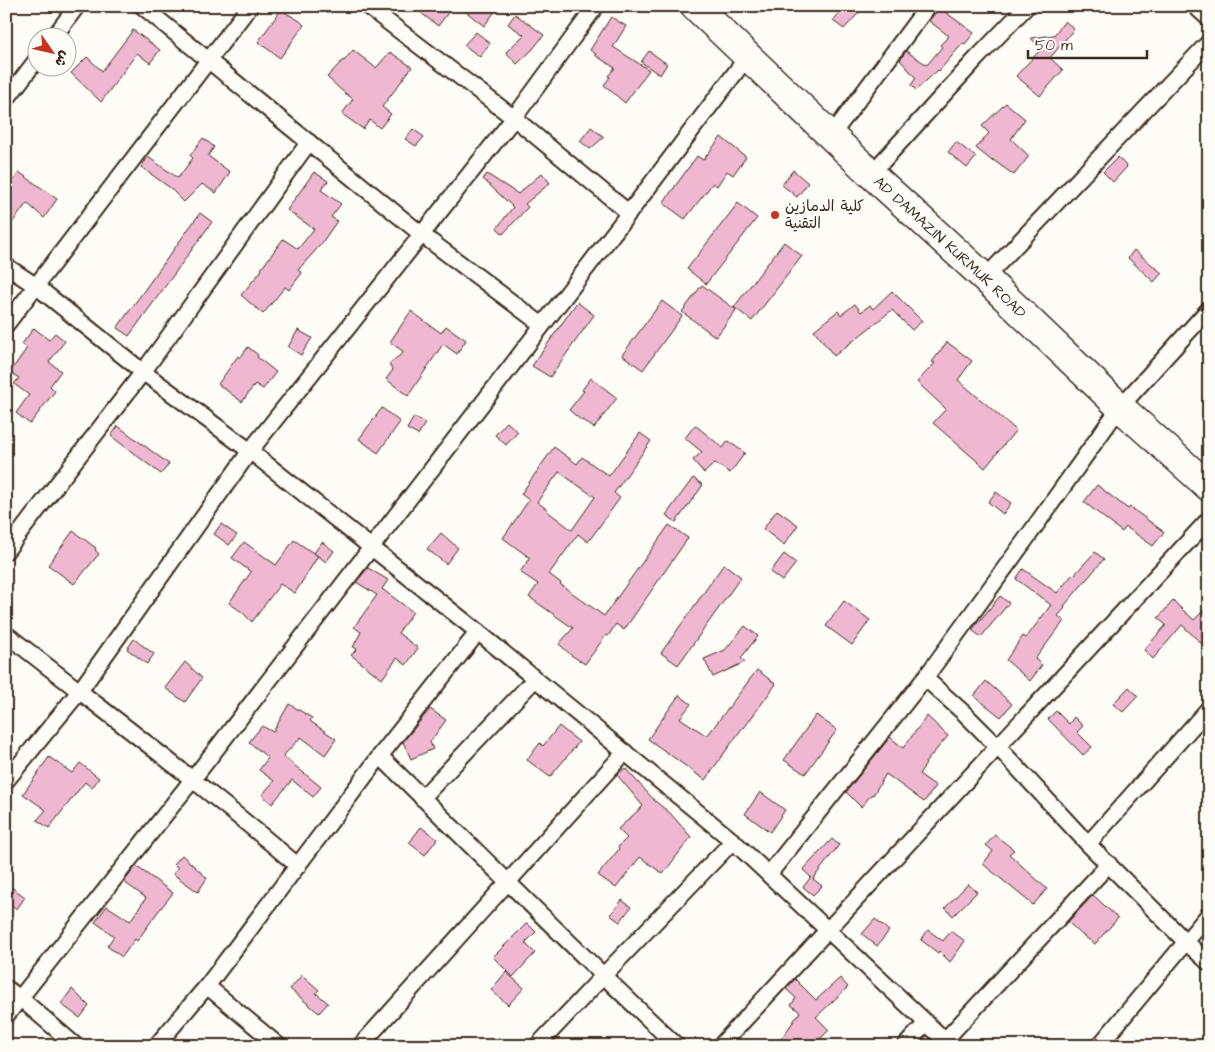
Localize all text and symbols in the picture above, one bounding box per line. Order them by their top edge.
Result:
north arrow [28,28,78,78]
scale bar [1028,28,1146,60]
text: 50 m [1035,35,1073,56]
text: ش [49,47,75,71]
street label: AD DAMAZIN KURMUK ROAD [869,172,1031,323]
place label: كلية الدمازين التقنية [785,196,864,234]
marker: كلية الدمازين التقنية [769,209,781,221]

